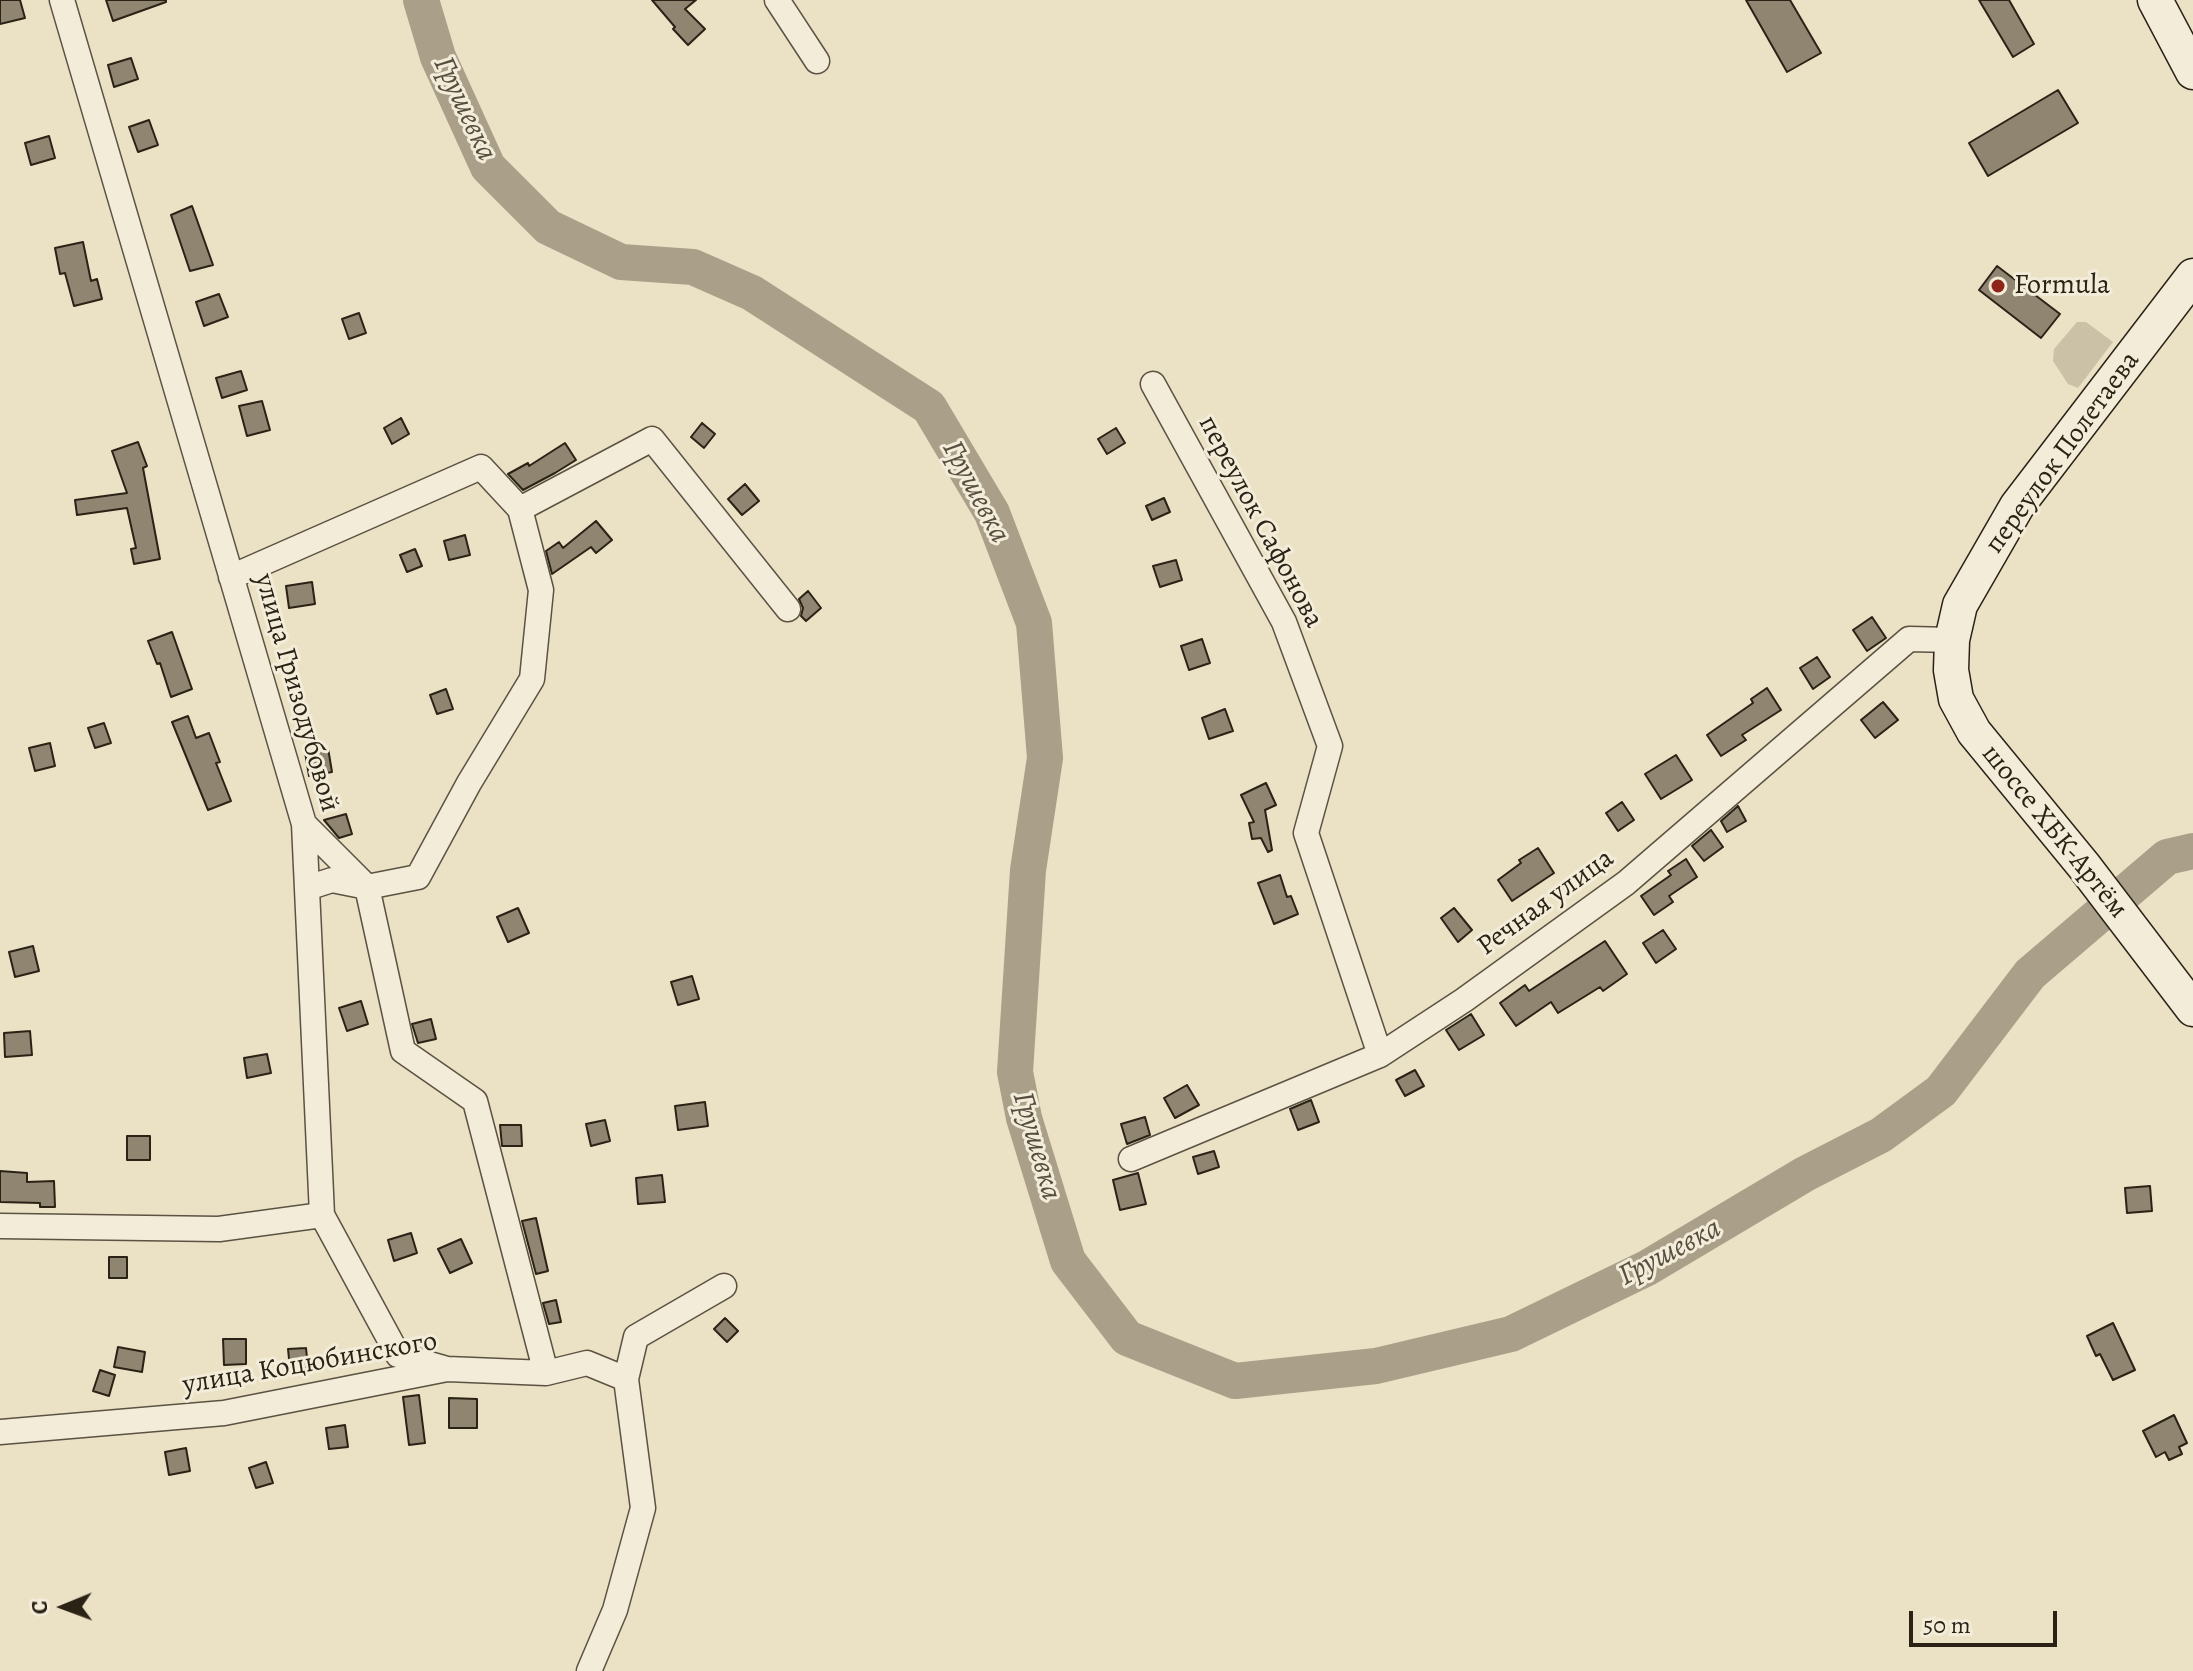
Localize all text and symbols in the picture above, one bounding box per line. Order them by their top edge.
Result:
water label: Грушевка [424,51,504,167]
place label: Formula [2014,269,2110,303]
marker: Formula [1989,277,2007,295]
street label: переулок Полетаева [1978,345,2148,561]
street label: переулок Сафонова [1190,410,1330,634]
water label: Грушевка [933,435,1017,549]
street label: улица Гризодубовой [246,570,346,816]
street label: шоссе ХБК-Артём [1974,738,2134,926]
street label: Речная улица [1471,842,1621,964]
water label: Грушевка [1003,1088,1069,1204]
water label: Грушевка [1613,1211,1727,1295]
street label: улица Коцюбинского [180,1325,440,1403]
north arrow [24,1567,104,1647]
scale bar [1913,1595,2061,1645]
text: С [25,1600,55,1614]
text: 50 m [1923,1609,1971,1641]

